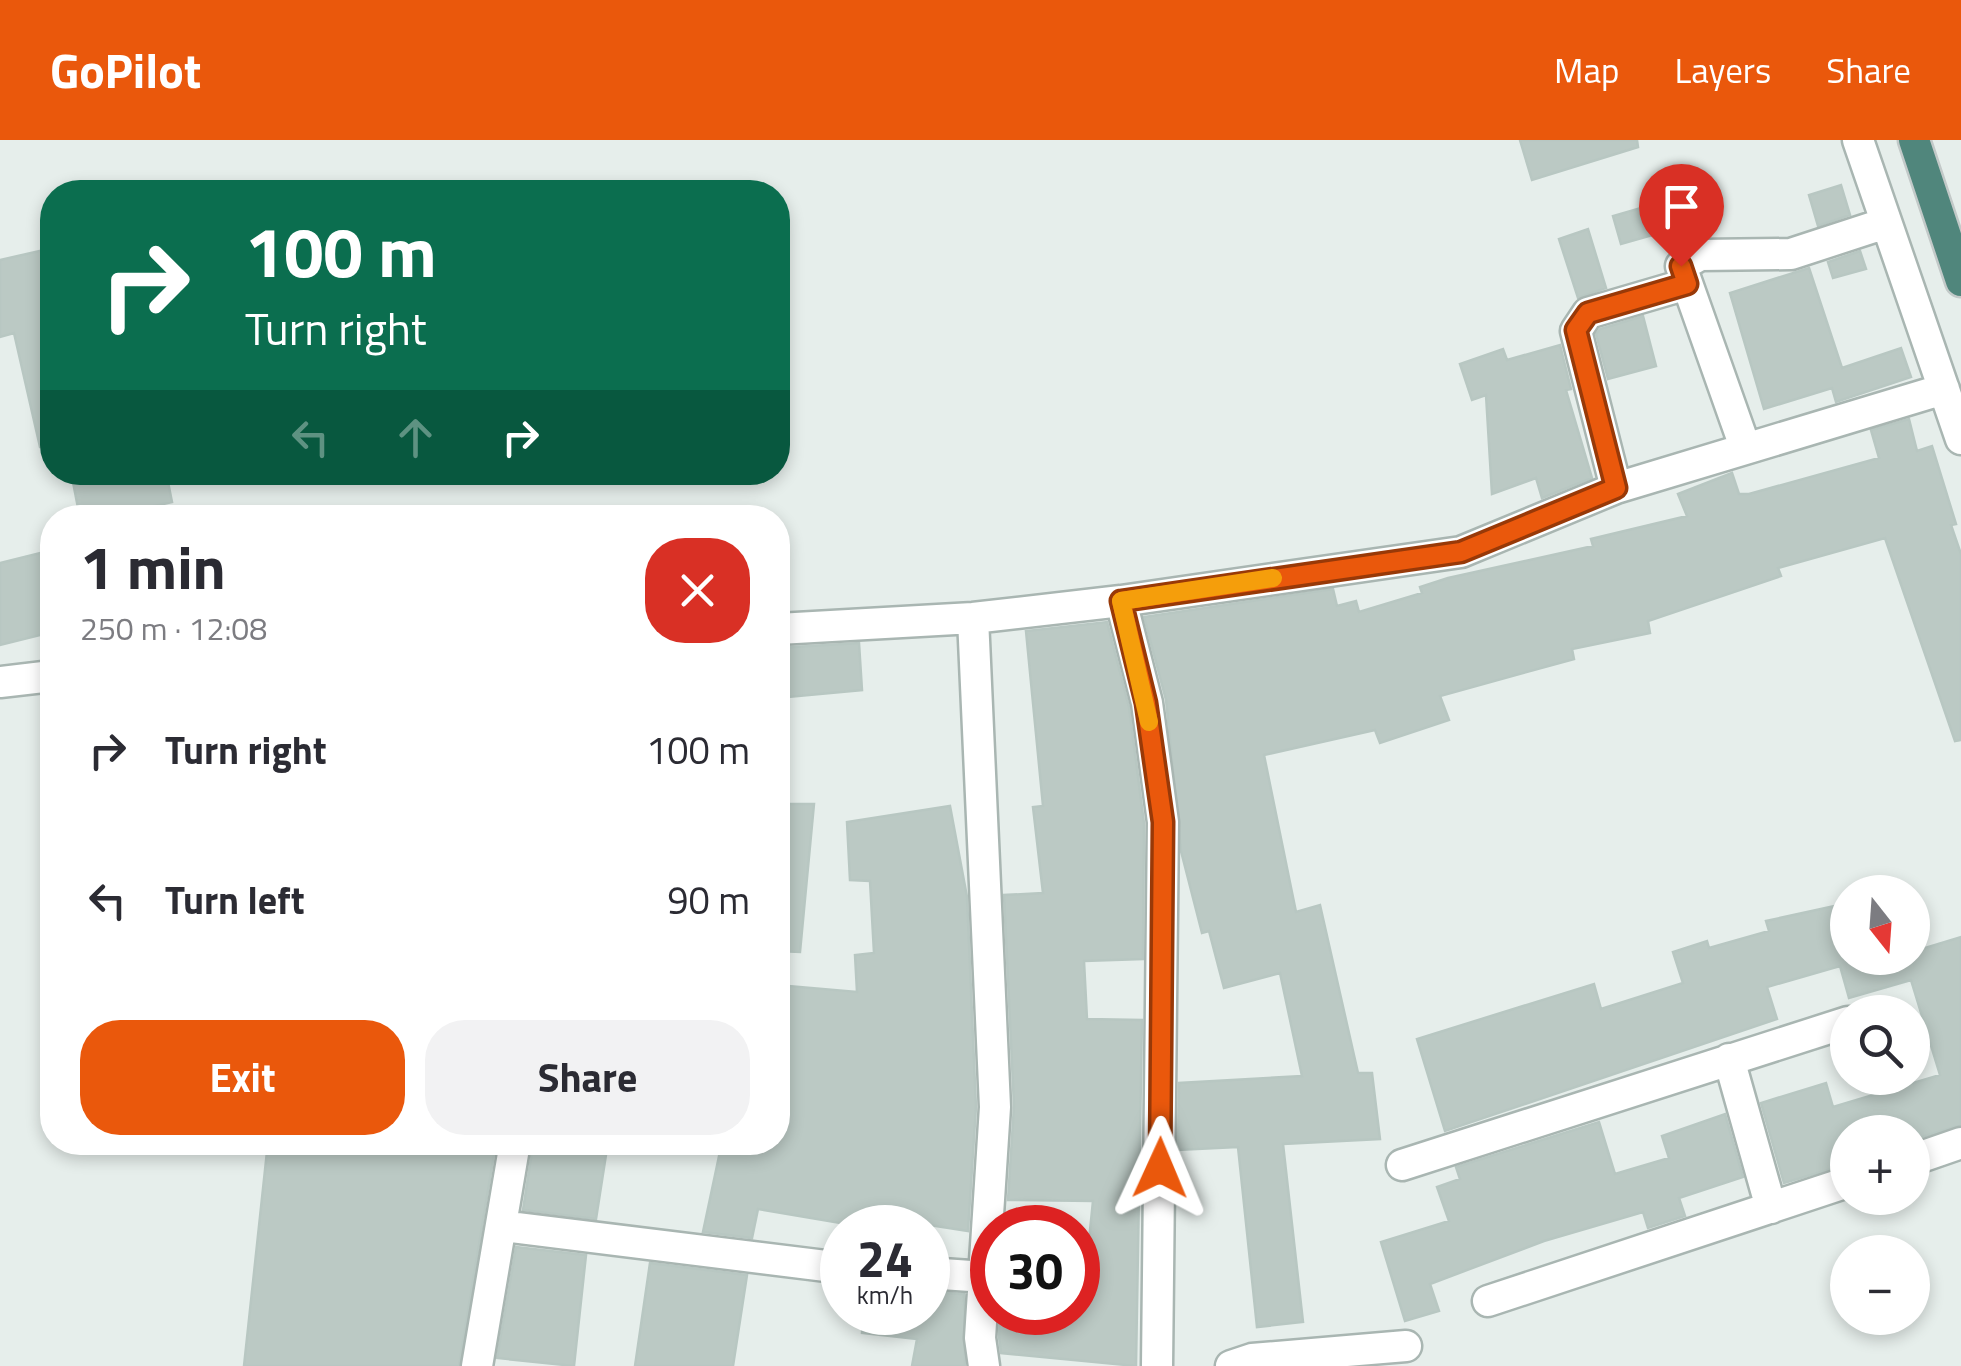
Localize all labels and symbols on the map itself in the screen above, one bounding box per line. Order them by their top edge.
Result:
pin [1639,164,1724,267]
north arrow [1830,875,1930,975]
position arrow [1108,1116,1212,1220]
speed limit sign: 30 [970,1205,1100,1335]

